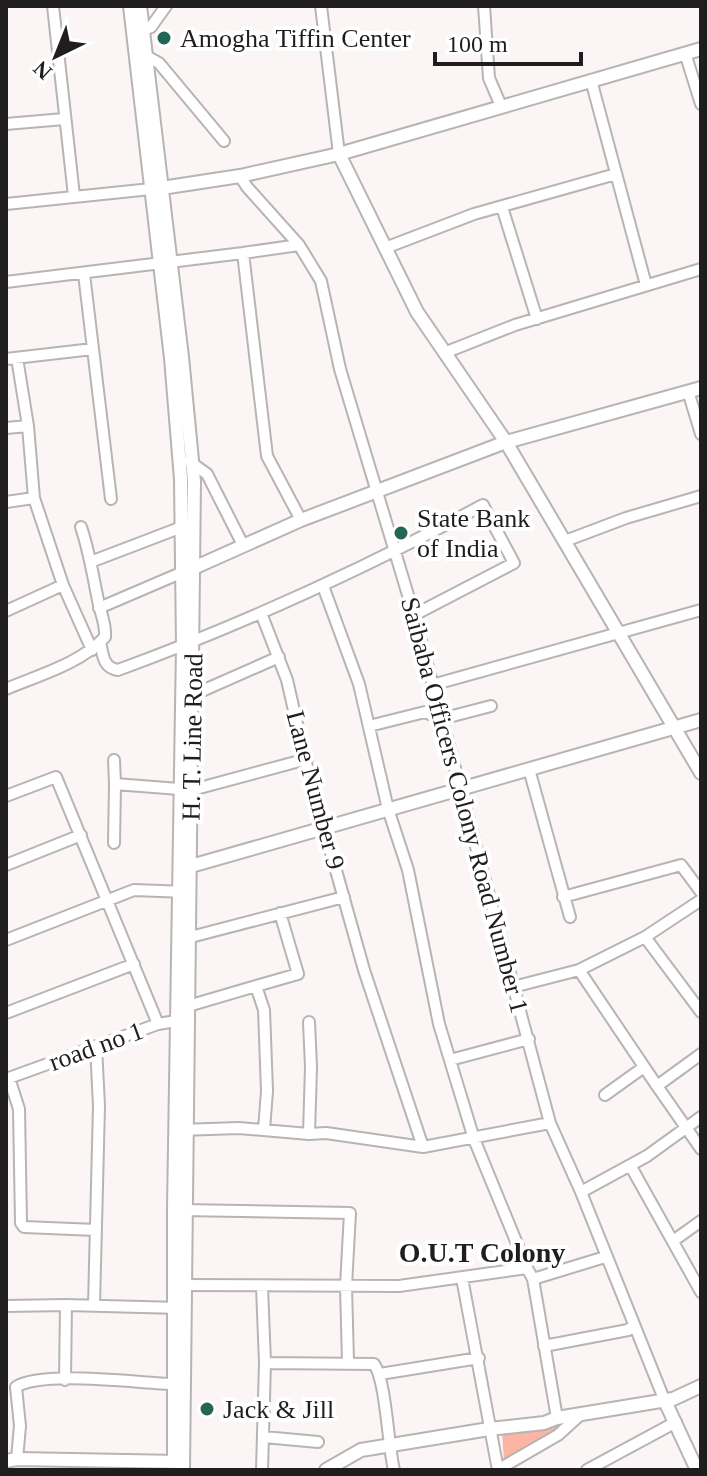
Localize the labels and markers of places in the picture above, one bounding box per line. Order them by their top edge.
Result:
place label: Amogha Tiffin Center [180,24,411,53]
marker: Amogha Tiffin Center [155,29,173,47]
place label: State Bank of India [417,504,530,563]
marker: State Bank of India [392,524,410,542]
place label: Jack & Jill [223,1395,334,1424]
marker: Jack & Jill [198,1400,216,1418]

